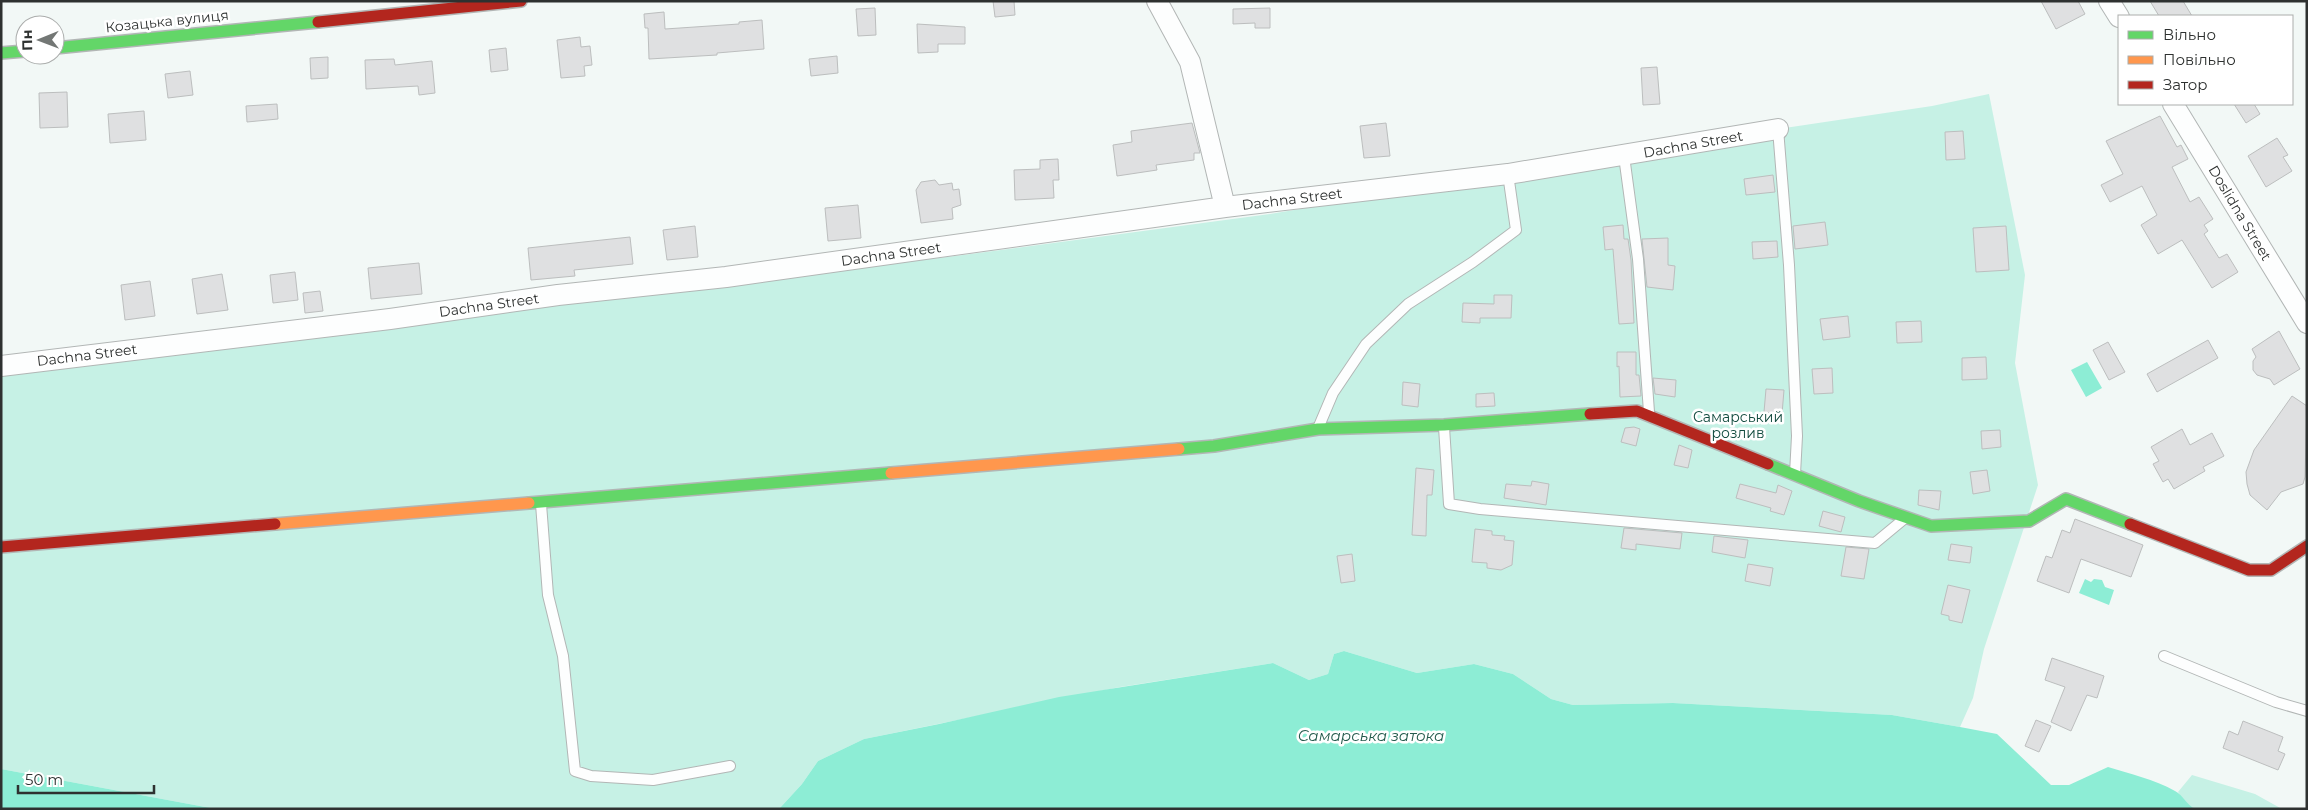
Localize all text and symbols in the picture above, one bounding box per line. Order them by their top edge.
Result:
street label: Козацька вулиця [105,6,229,36]
north arrow [15,15,65,65]
legend [2118,15,2293,105]
text: Вільно [2163,25,2216,44]
text: Пн [18,30,36,51]
text: Повільно [2163,50,2236,69]
text: Затор [2163,75,2208,94]
street label: Dachna Street [1642,126,1744,162]
street label: Doslidna Street [2204,162,2276,264]
street label: Dachna Street [1241,184,1343,214]
street label: Dachna Street [840,238,942,270]
street label: Dachna Street [438,289,540,321]
street label: Dachna Street [36,340,138,370]
park label: Самарський розлив [1693,408,1783,442]
water label: Самарська затока [1298,726,1444,745]
scale bar [18,762,154,794]
text: 50 m [25,770,63,789]

